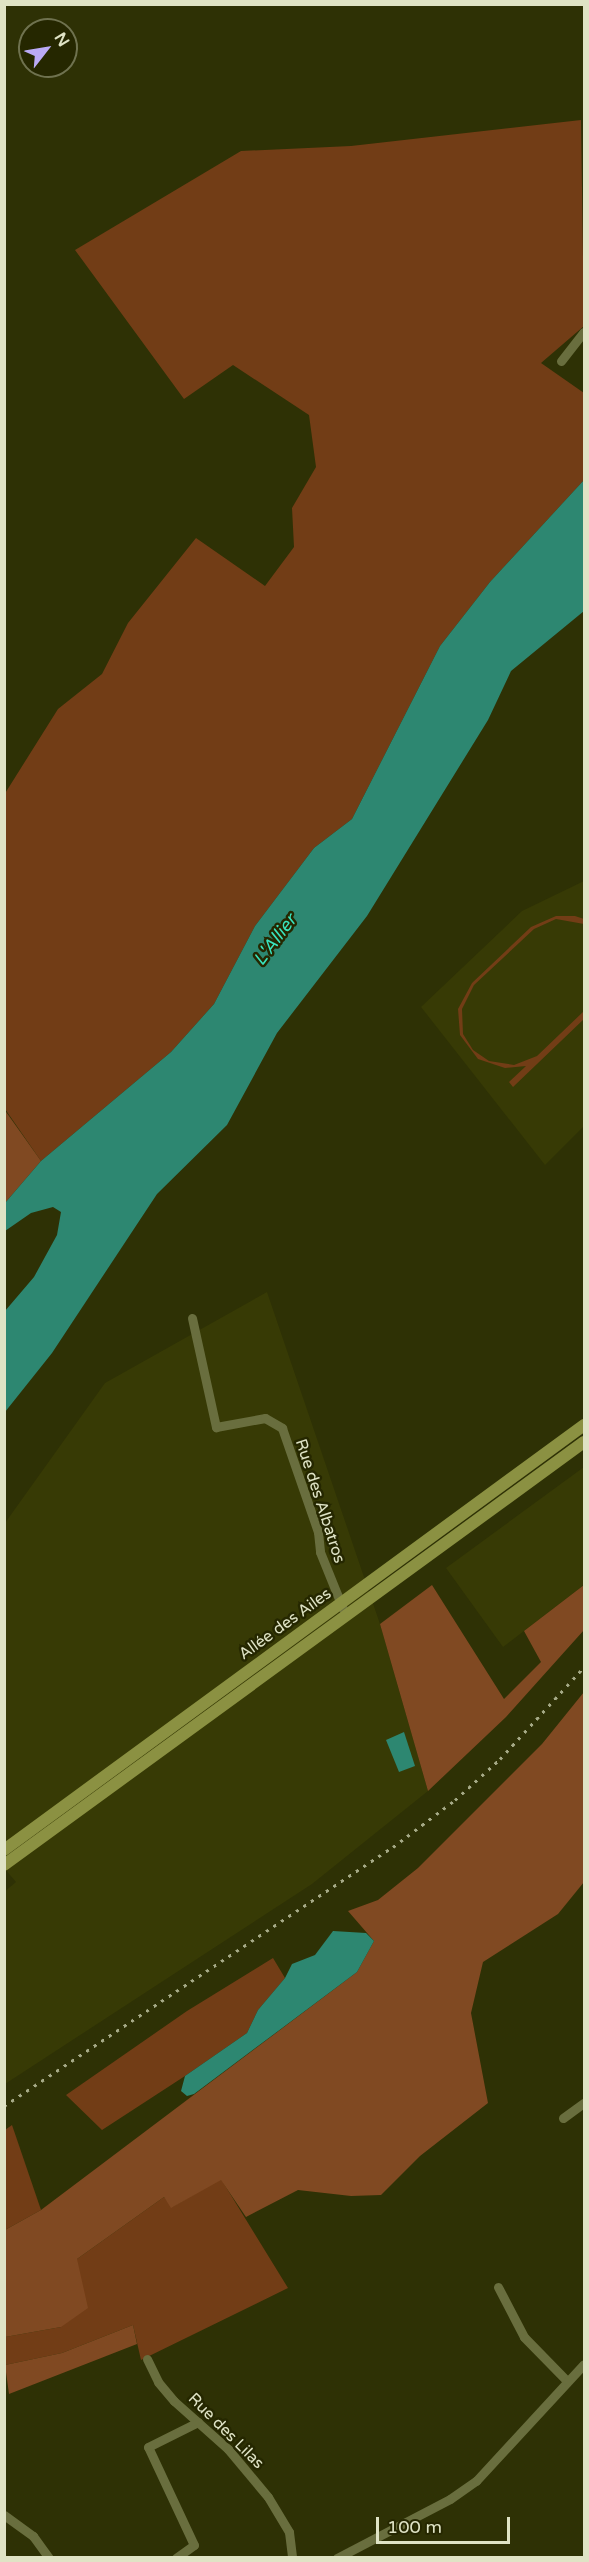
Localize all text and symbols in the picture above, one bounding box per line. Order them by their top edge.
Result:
north arrow [18,18,78,78]
text: N [50,29,74,50]
water label: L'Allier [249,910,301,970]
street label: Rue des Albatros [291,1436,349,1566]
street label: Allée des Ailes [235,1584,335,1664]
street label: Rue des Lilas [184,2389,268,2473]
scale bar [379,2505,512,2543]
text: 100 m [387,2516,442,2538]

